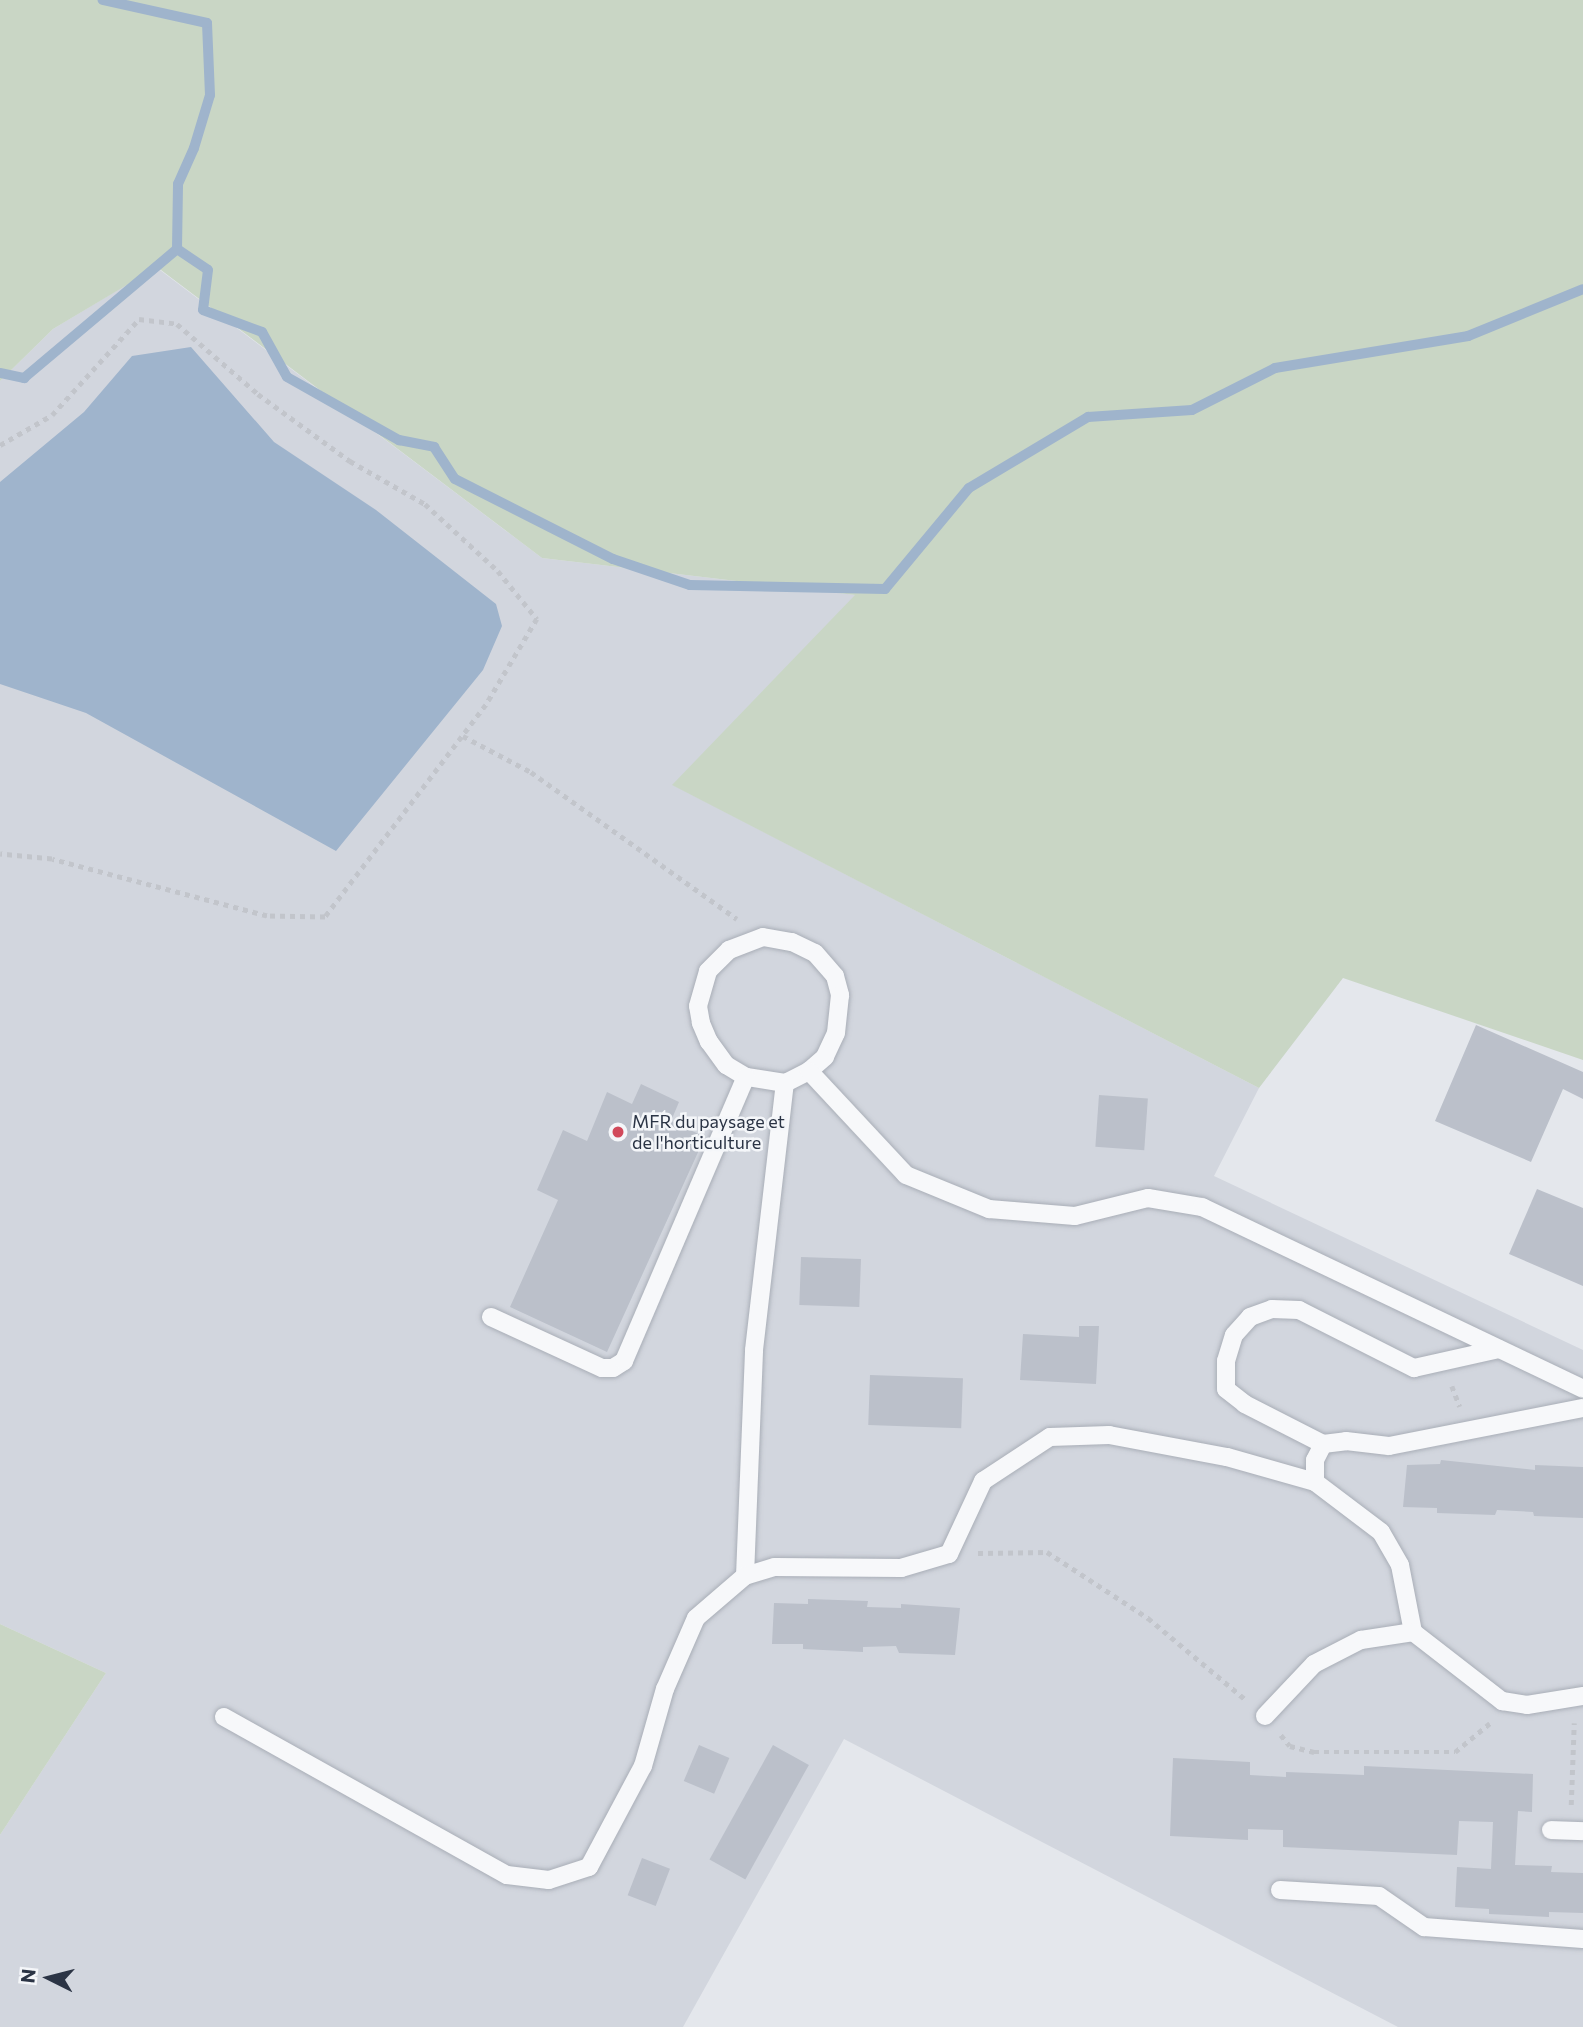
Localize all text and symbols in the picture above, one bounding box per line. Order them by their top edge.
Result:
place label: MFR du paysage et de l'horticulture [632,1111,785,1154]
marker: MFR du paysage et de l'horticulture [610,1124,626,1140]
north arrow [14,1943,84,2013]
text: N [15,1967,40,1984]

